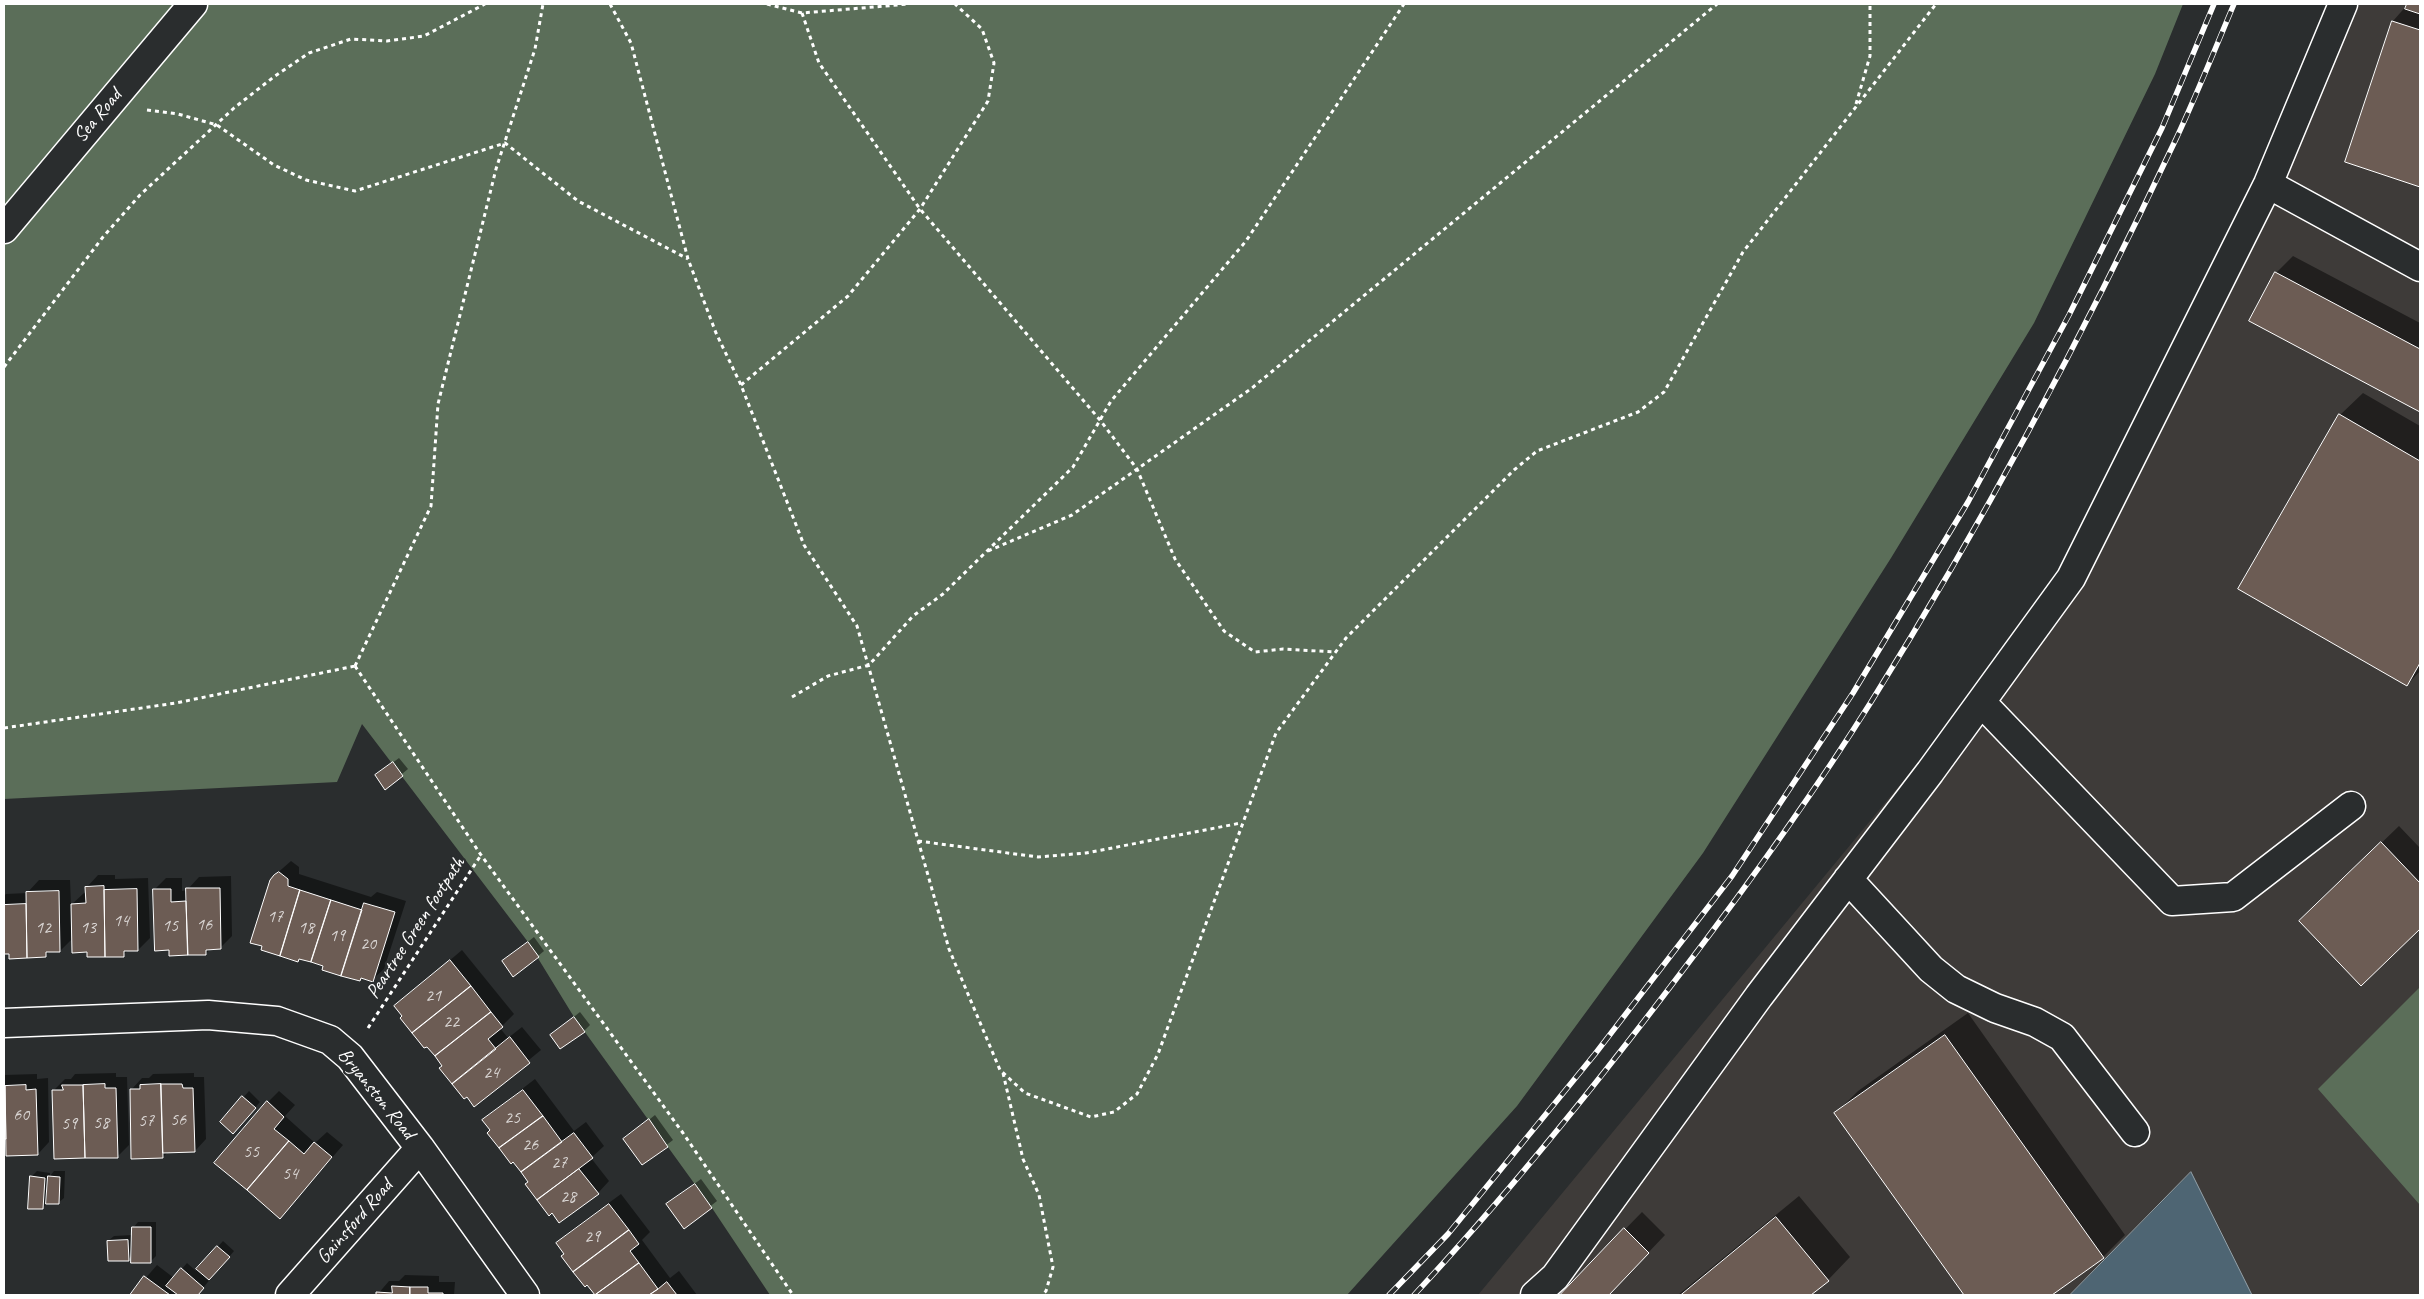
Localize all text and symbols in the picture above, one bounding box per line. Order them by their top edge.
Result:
street label: Sea Road [69,84,127,148]
street label: Peartree Green footpath [361,853,471,1003]
house number: 17 [267,906,283,928]
house number: 14 [113,910,129,932]
house number: 16 [196,914,212,936]
house number: 15 [162,915,178,937]
house number: 12 [35,917,51,939]
house number: 13 [80,917,96,939]
house number: 18 [298,917,314,939]
house number: 19 [329,925,345,947]
house number: 20 [360,933,376,955]
house number: 21 [425,985,441,1007]
house number: 22 [443,1011,459,1033]
street label: Bryanston Road [332,1044,420,1144]
house number: 24 [483,1062,499,1084]
house number: 60 [13,1104,29,1126]
house number: 25 [504,1107,520,1129]
house number: 56 [170,1109,186,1131]
house number: 57 [138,1110,154,1132]
house number: 58 [93,1112,109,1134]
house number: 59 [61,1113,77,1135]
house number: 26 [522,1134,538,1156]
house number: 55 [243,1141,259,1163]
house number: 27 [551,1152,567,1174]
house number: 54 [282,1163,298,1185]
street label: Gainsford Road [312,1175,398,1269]
house number: 28 [560,1186,576,1208]
house number: 29 [584,1226,600,1248]

